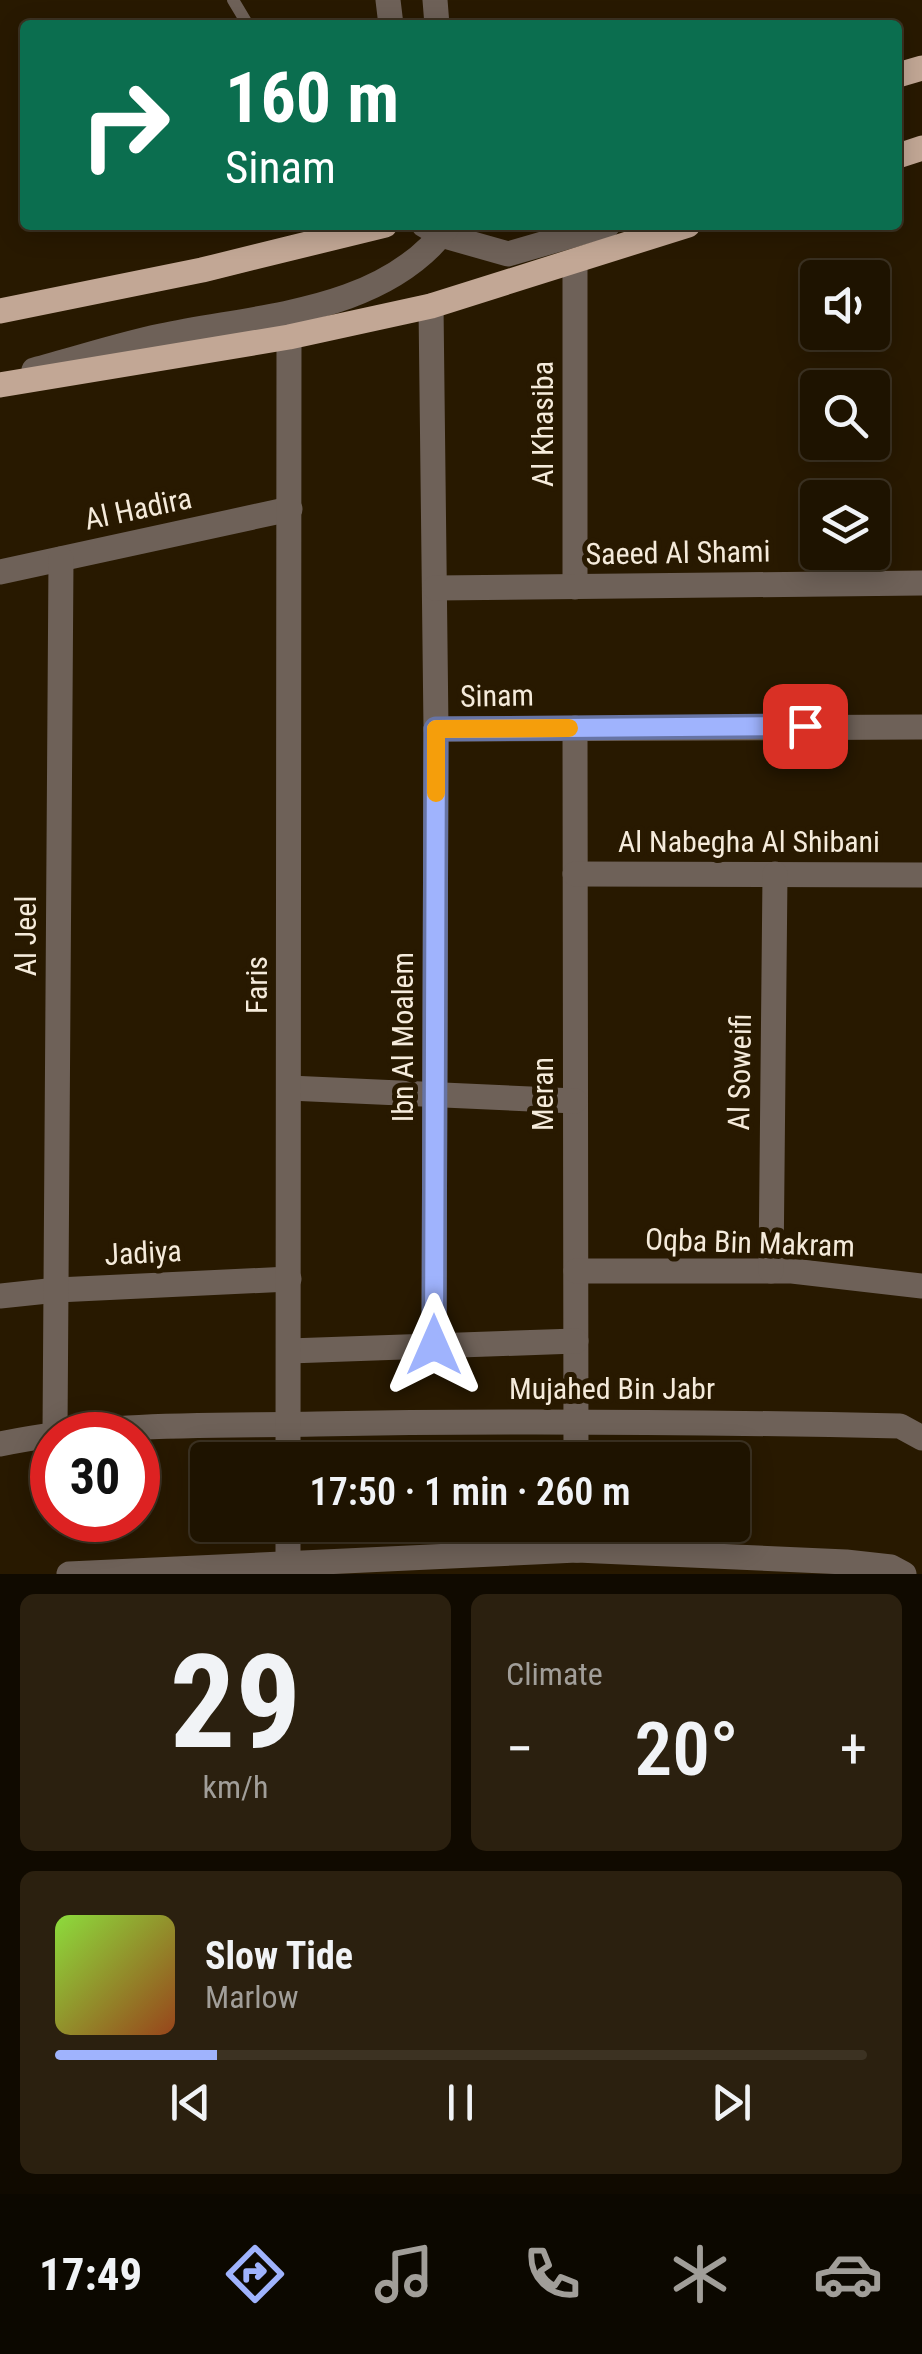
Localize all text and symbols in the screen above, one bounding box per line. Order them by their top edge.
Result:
text: 160 m [225,57,399,139]
icon: right [60,60,190,190]
text: Sinam [225,141,336,194]
map controls [800,260,890,570]
button: sound [800,260,890,350]
street label: Al Khasiba [525,361,560,487]
button: search [800,370,890,460]
street label: Al Hadira [81,480,195,537]
button: layers [800,480,890,570]
street label: Saeed Al Shami [585,533,771,572]
street label: Sinam [460,677,534,714]
pin [763,684,848,769]
icon: arrive [778,699,833,754]
street label: Al Nabegha Al Shibani [618,824,880,859]
street label: Al Jeel [8,896,43,976]
street label: Ibn Al Moalem [385,952,420,1122]
street label: Faris [239,956,274,1014]
street label: Al Soweifi [721,1013,758,1131]
street label: Meran [525,1057,560,1131]
street label: Oqba Bin Makram [645,1221,855,1264]
street label: Jadiya [103,1233,182,1272]
position arrow [382,1293,486,1397]
street label: Mujahed Bin Jabr [509,1371,715,1406]
speed limit sign: 30 [30,1412,160,1542]
text: 17:50 · 1 min · 260 m [310,1470,630,1514]
text: 29 [170,1626,301,1779]
text: Climate [506,1655,603,1693]
text: 20° [634,1705,739,1793]
text: − [506,1717,534,1781]
text: + [840,1717,867,1781]
text: km/h [203,1768,268,1806]
text: Slow Tide [205,1934,353,1978]
text: Marlow [205,1978,298,2016]
icon: previous [163,2075,218,2130]
icon: pause [433,2075,488,2130]
icon: next [704,2075,759,2130]
icon: directions [220,2239,290,2309]
icon: music [369,2239,439,2309]
icon: phone [517,2239,587,2309]
icon: climate [665,2239,735,2309]
icon: car [813,2239,883,2309]
text: 17:49 [39,2248,142,2301]

